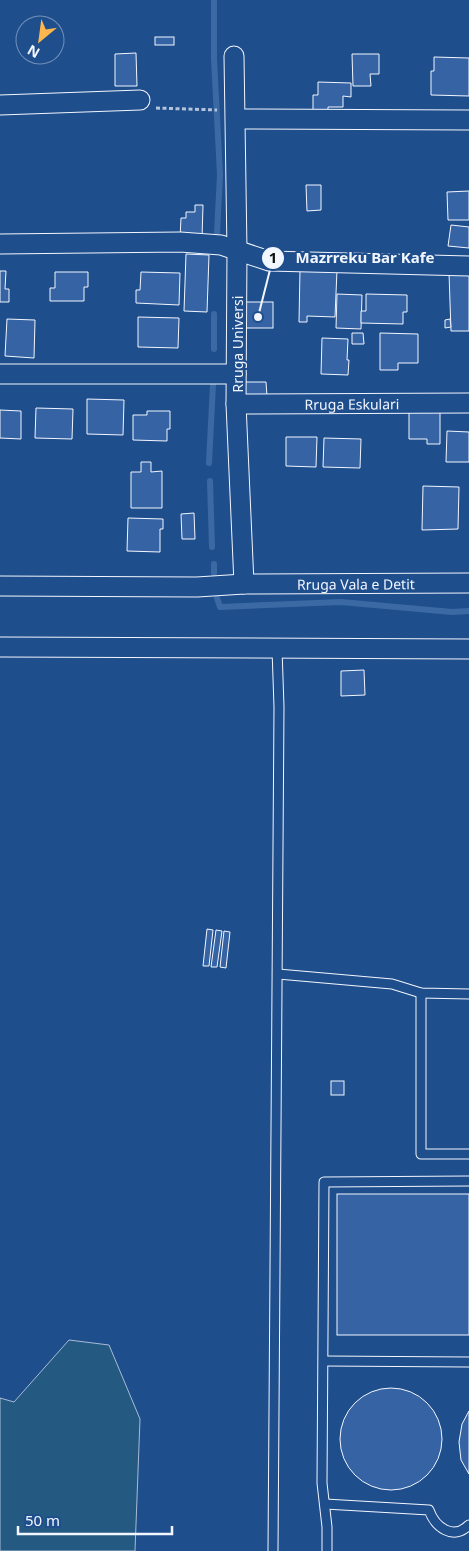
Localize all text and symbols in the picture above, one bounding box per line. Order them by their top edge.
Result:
north arrow [15,15,65,65]
text: N [24,41,43,63]
callout: Mazrreku Bar Kafe [261,243,445,273]
text: 1 [269,247,277,267]
text: Mazrreku Bar Kafe [296,247,434,267]
street label: Rruga Universi [228,296,247,392]
street label: Rruga Eskulari [305,394,399,413]
street label: Rruga Vala e Detit [297,574,415,593]
scale bar [18,1504,171,1536]
text: 50 m [25,1510,60,1530]

